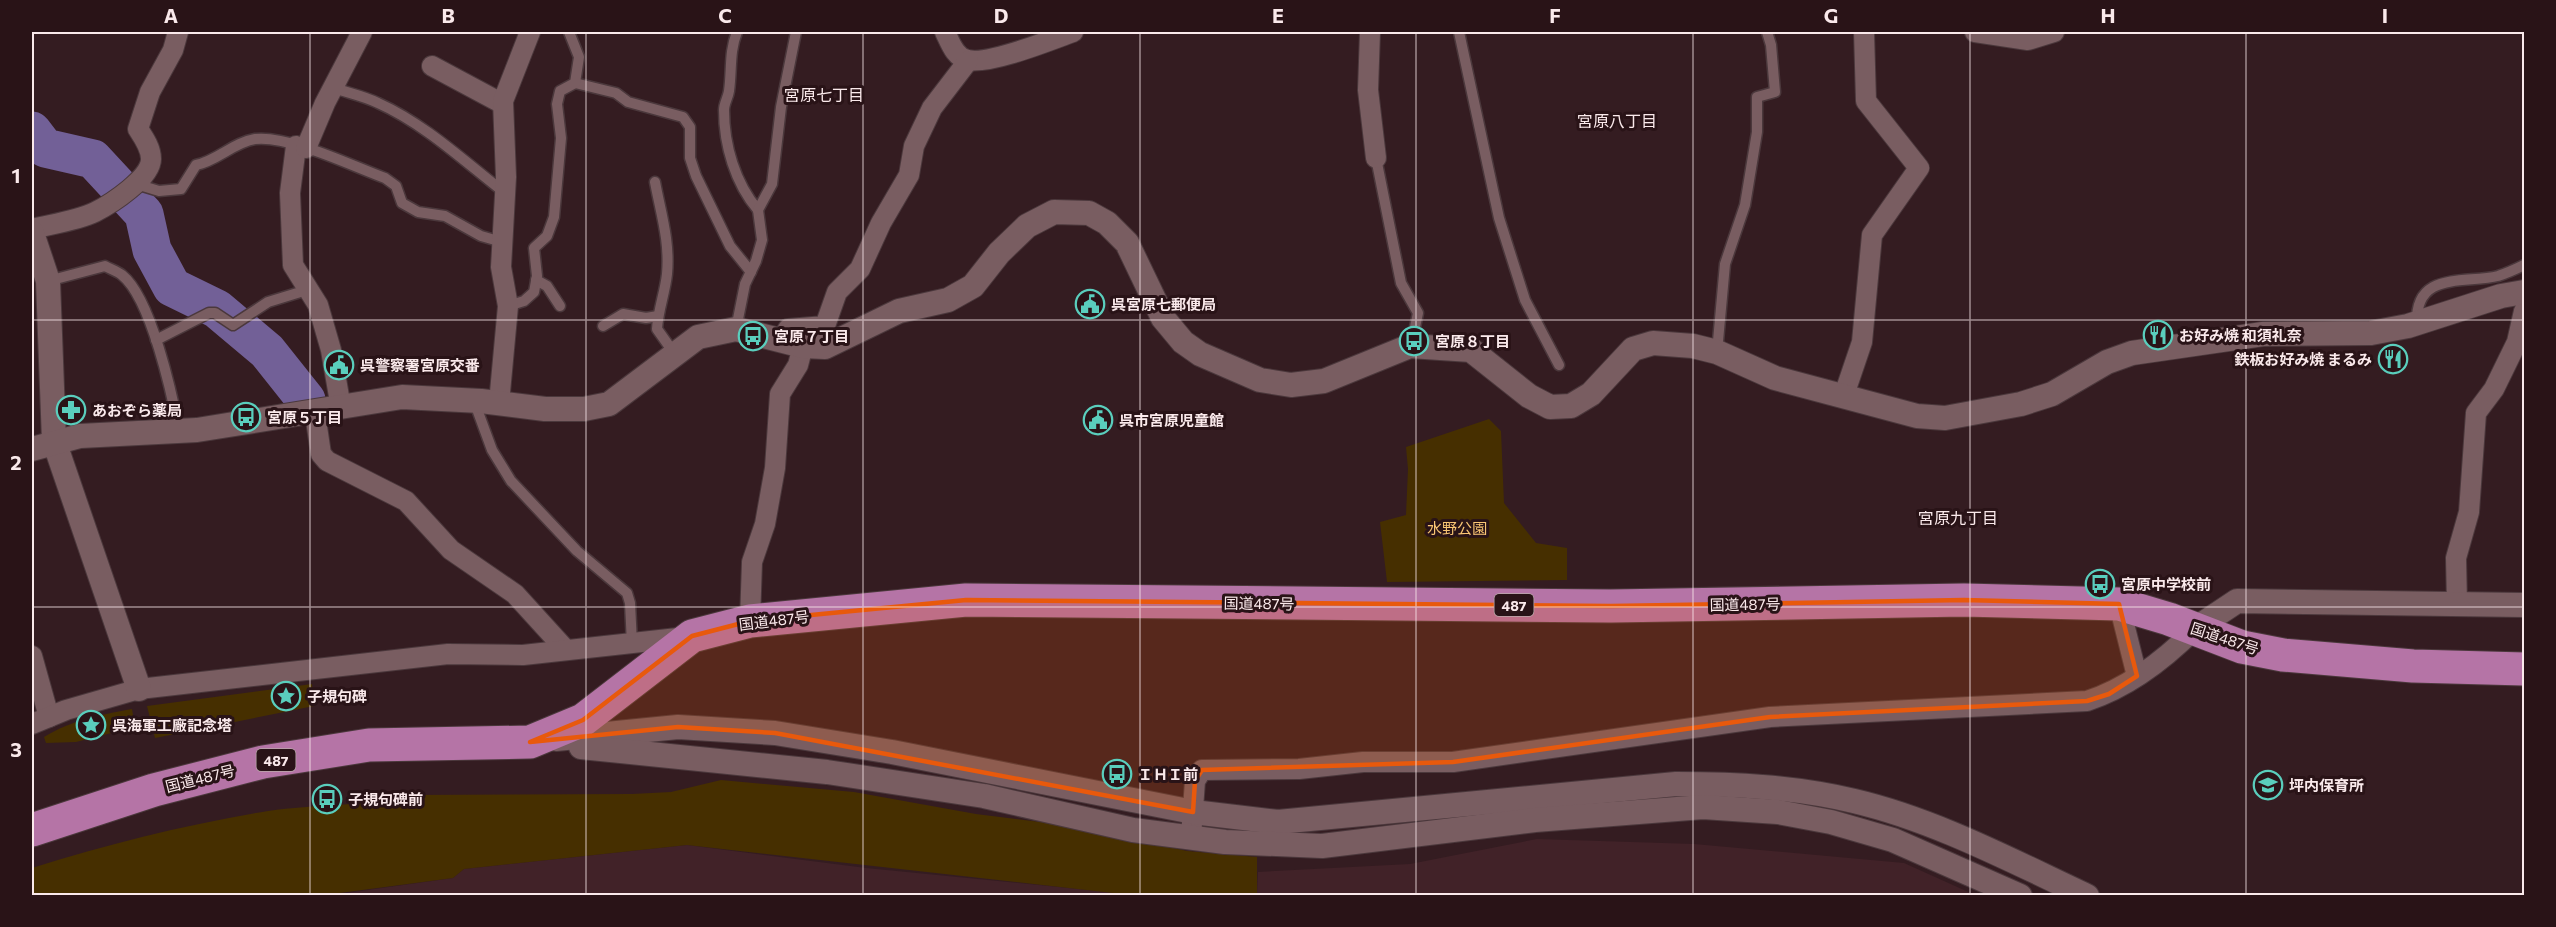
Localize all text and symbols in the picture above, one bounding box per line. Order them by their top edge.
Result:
text: A [164,3,178,27]
text: B [441,3,455,27]
text: C [718,3,732,27]
text: D [994,3,1008,27]
text: E [1272,3,1284,27]
text: F [1549,3,1561,27]
text: G [1824,3,1838,27]
text: H [2101,3,2116,27]
text: I [2382,3,2388,27]
district label: 宮原七丁目 [784,85,864,104]
district label: 宮原八丁目 [1577,111,1657,130]
text: 1 [11,163,21,187]
public building icon: 呉宮原七郵便局 [1074,288,1106,320]
place label: 呉宮原七郵便局 [1111,295,1216,313]
restaurant icon: お好み焼 和須礼奈 [2142,319,2174,351]
bus stop icon: 宮原７丁目 [737,320,769,352]
bus stop icon: 宮原８丁目 [1398,325,1430,357]
place label: お好み焼 和須礼奈 [2179,326,2302,344]
place label: 宮原７丁目 [774,327,849,345]
place label: 宮原８丁目 [1435,332,1510,350]
restaurant icon: 鉄板お好み焼 まるみ [2377,343,2409,375]
public building icon: 呉警察署宮原交番 [323,349,355,381]
place label: 鉄板お好み焼 まるみ [2234,350,2372,368]
place label: 呉警察署宮原交番 [360,356,480,374]
pharmacy icon: あおぞら薬局 [55,394,87,426]
place label: あおぞら薬局 [92,401,182,419]
bus stop icon: 宮原５丁目 [230,401,262,433]
public building icon: 呉市宮原児童館 [1082,404,1114,436]
place label: 宮原５丁目 [267,408,342,426]
place label: 呉市宮原児童館 [1119,411,1224,429]
text: 2 [10,450,22,474]
district label: 宮原九丁目 [1918,508,1998,527]
park label: 水野公園 [1427,519,1487,537]
bus stop icon: 宮原中学校前 [2084,568,2116,600]
place label: 宮原中学校前 [2121,575,2211,593]
street label: 国道487号 [1223,593,1295,613]
road number: 487 [1494,594,1534,616]
street label: 国道487号 [1709,594,1781,614]
street label: 国道487号 [738,607,810,633]
street label: 国道487号 [2188,618,2262,658]
place icon: 子規句碑 [270,680,302,712]
place label: 子規句碑 [307,687,367,705]
place icon: 呉海軍工廠記念塔 [75,709,107,741]
place label: 呉海軍工廠記念塔 [112,716,232,734]
text: 3 [10,737,22,761]
road number: 487 [256,749,296,771]
bus stop icon: ＩＨＩ前 [1101,758,1133,790]
street label: 国道487号 [163,761,237,795]
place label: ＩＨＩ前 [1138,765,1198,783]
school or university icon: 坪内保育所 [2252,769,2284,801]
place label: 坪内保育所 [2289,776,2364,794]
bus stop icon: 子規句碑前 [311,783,343,815]
place label: 子規句碑前 [348,790,423,808]

